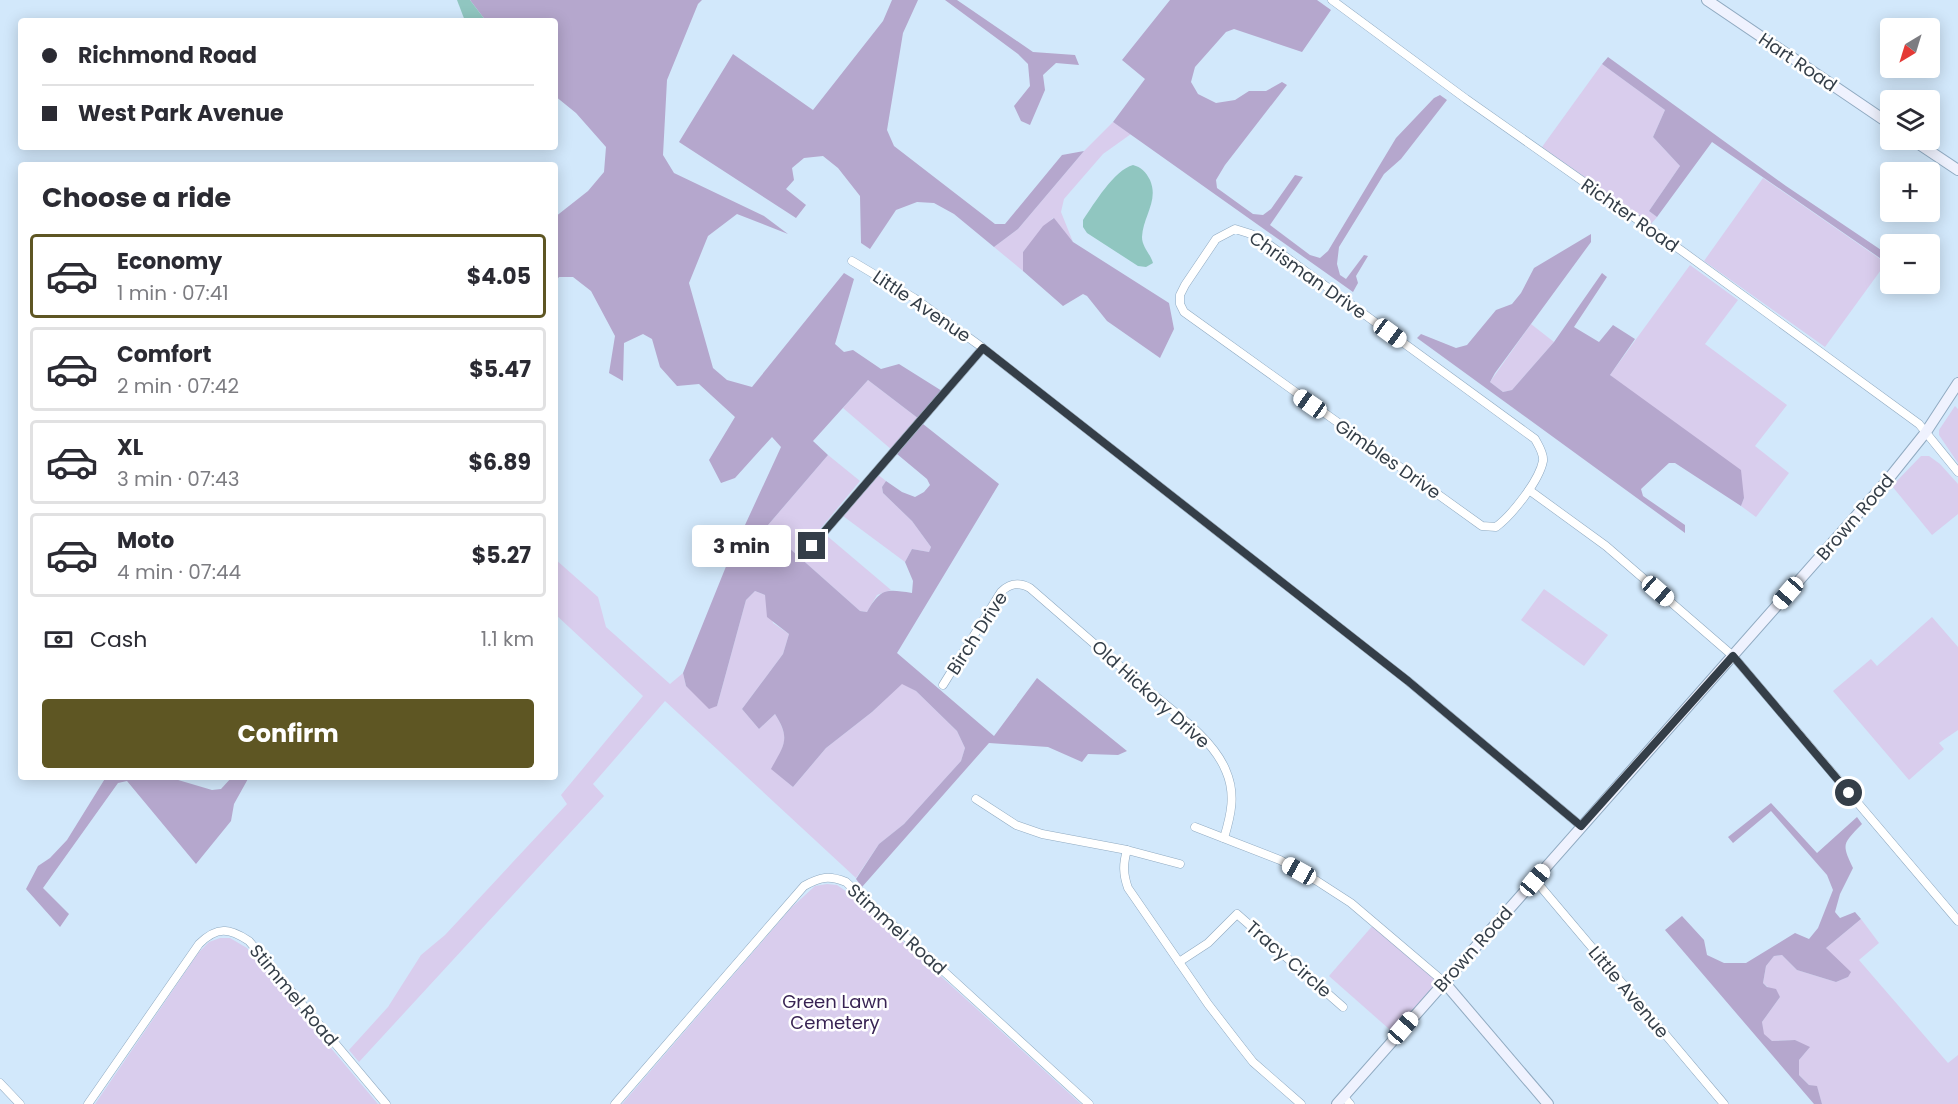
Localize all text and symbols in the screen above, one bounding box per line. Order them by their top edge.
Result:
north arrow [1880,18,1940,78]
map controls [1880,18,1940,294]
street label: Hart Road [1754,27,1842,97]
text: Richmond Road [78,40,257,71]
button: layers [1880,90,1940,150]
text: West Park Avenue [78,98,284,129]
button: + [1880,162,1940,222]
street label: Richter Road [1576,172,1684,258]
text: Choose a ride [42,179,231,216]
street label: Chrisman Drive [1244,225,1372,325]
button: − [1880,234,1940,294]
text: Economy [117,246,222,277]
icon: car [45,249,99,303]
text: $4.05 [467,261,531,292]
street label: Little Avenue [868,264,976,348]
text: 1 min · 07:41 [117,279,229,307]
car [1370,315,1410,351]
text: Comfort [117,339,211,370]
icon: car [45,342,99,396]
text: $5.47 [469,354,531,385]
text: 2 min · 07:42 [117,372,239,400]
car [1290,386,1330,422]
street label: Gimbles Drive [1330,413,1446,505]
text: XL [117,432,143,463]
icon: car [45,435,99,489]
text: $6.89 [469,447,531,478]
text: 3 min · 07:43 [117,465,239,493]
street label: Brown Road [1810,468,1900,566]
text: Moto [117,525,174,556]
callout: 3 min [692,525,791,567]
icon: car [45,528,99,582]
text: 3 min [713,532,770,560]
route end [798,532,825,559]
text: $5.27 [472,540,531,571]
text: 4 min · 07:44 [117,558,241,586]
car [1639,572,1677,610]
car [1769,574,1807,612]
street label: Birch Drive [941,587,1013,679]
icon: cash [42,623,75,656]
text: Cash [90,624,147,655]
text: 1.1 km [481,625,534,653]
street label: Old Hickory Drive [1087,634,1215,754]
button: Confirm [42,699,534,768]
route start [1835,779,1862,806]
car [1279,854,1319,888]
car [1517,860,1553,900]
street label: Stimmel Road [842,878,952,980]
street label: Brown Road [1428,901,1518,997]
street label: Tracy Circle [1241,915,1337,1003]
street label: Stimmel Road [244,939,344,1051]
street label: Little Avenue [1583,941,1675,1043]
park label: Green Lawn Cemetery [782,989,888,1035]
car [1384,1009,1422,1047]

